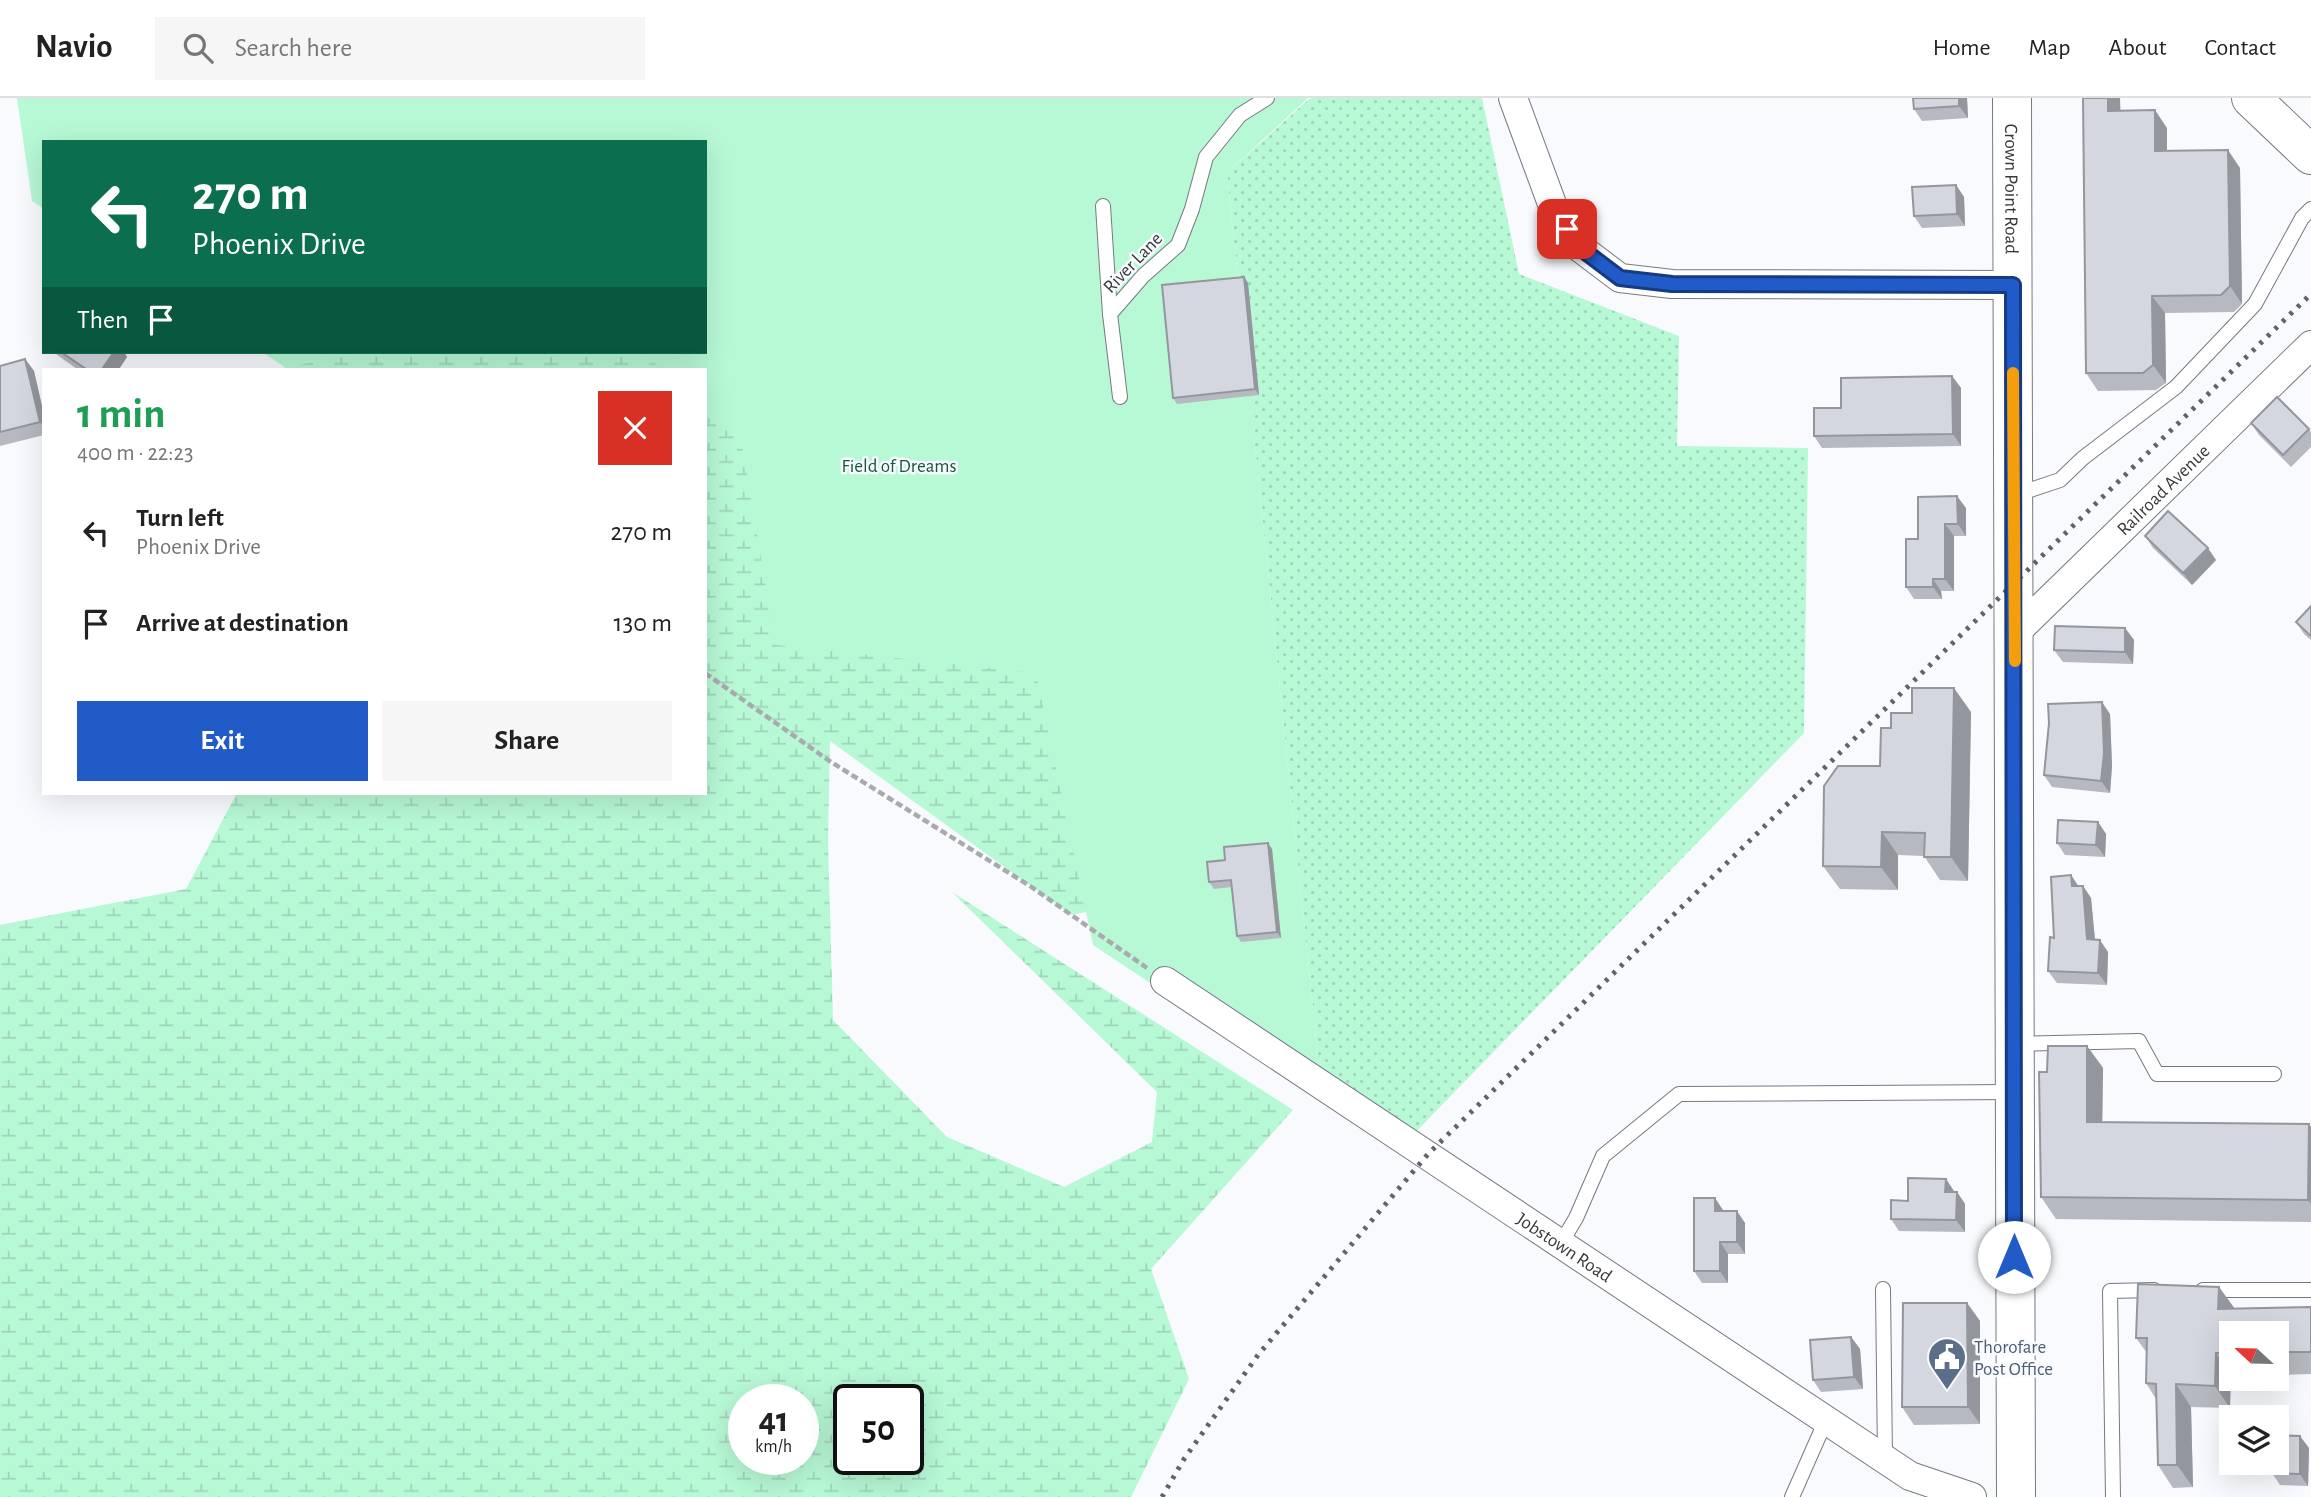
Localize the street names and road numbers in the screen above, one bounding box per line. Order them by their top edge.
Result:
street label: Crown Point Road [2001,124,2020,254]
street label: River Lane [1100,229,1166,297]
street label: Railroad Avenue [2114,441,2214,539]
street label: Jobstown Road [1513,1209,1615,1286]

